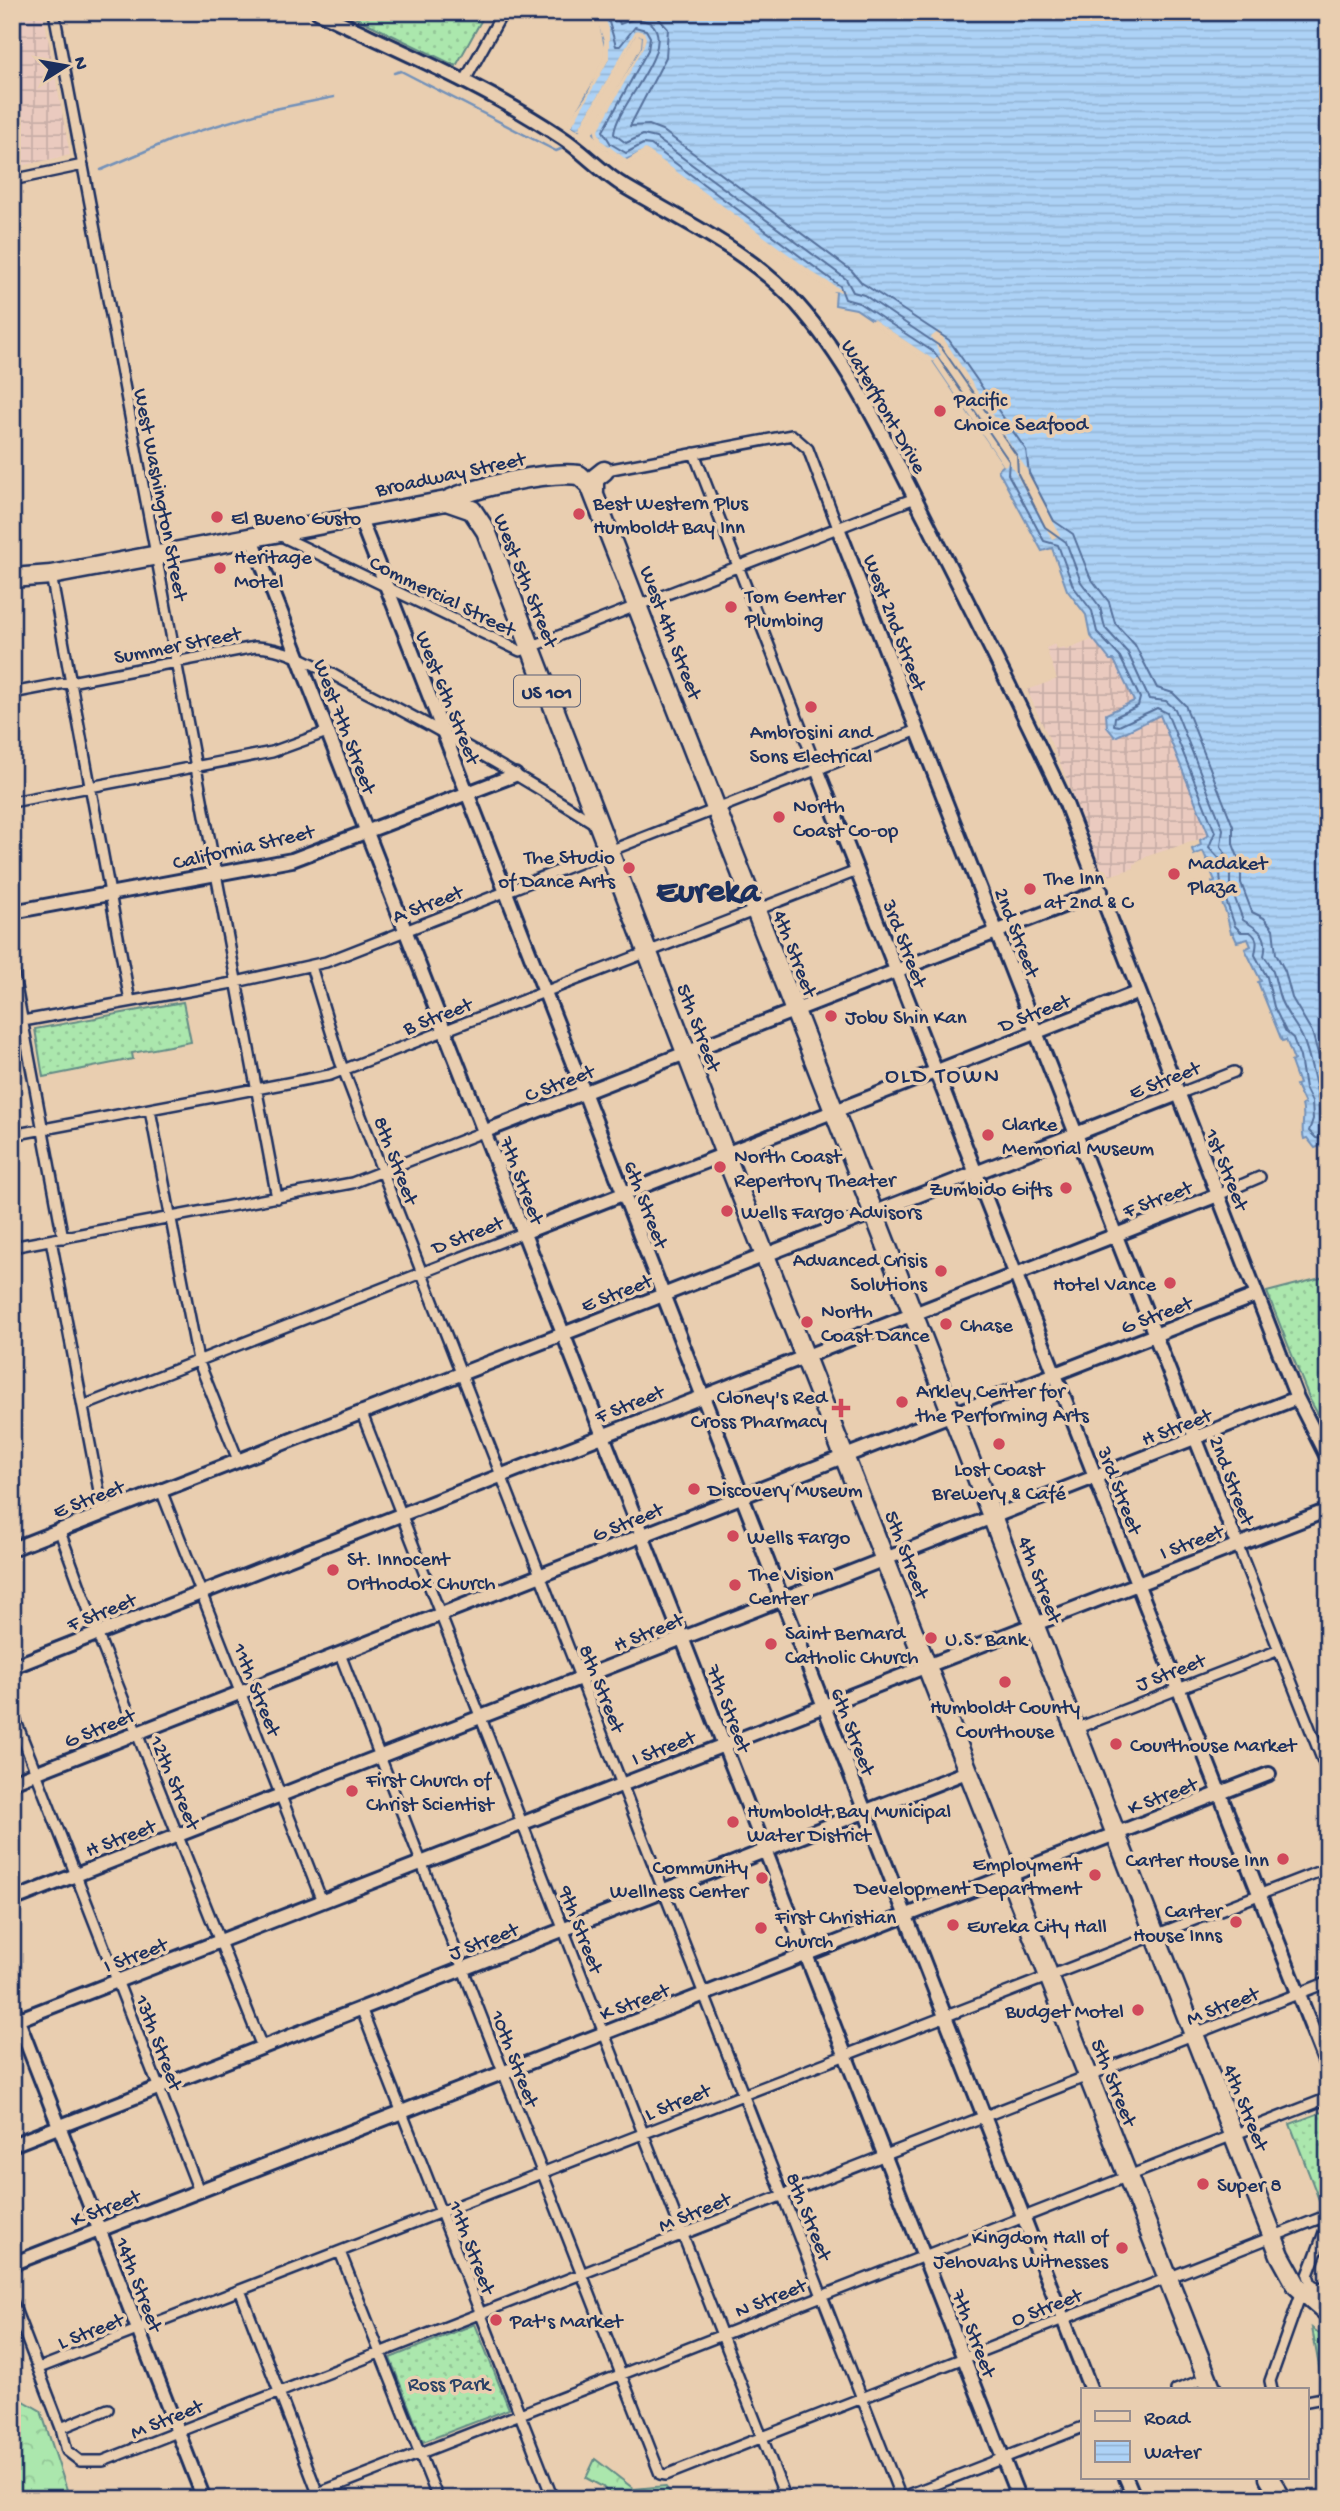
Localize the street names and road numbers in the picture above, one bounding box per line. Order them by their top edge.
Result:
street label: Waterfront Drive [834,336,931,480]
street label: West Washington Street [126,387,192,605]
street label: Broadway Street [373,448,530,505]
street label: West 5th Street [486,511,563,654]
street label: Commercial Street [364,552,521,645]
street label: West 2nd Street [855,552,931,697]
street label: West 4th Street [632,563,706,706]
street label: Summer Street [112,622,246,672]
street label: West 6th Street [408,628,485,771]
street label: West 7th Street [306,657,381,800]
road number: US 101 [514,676,580,706]
street label: California Street [171,820,319,878]
street label: A Street [390,881,469,931]
street label: 2nd Street [986,885,1044,984]
street label: 3rd Street [874,896,932,994]
street label: 4th Street [765,907,822,1003]
street label: 5th Street [669,981,726,1078]
street label: D Street [994,989,1077,1041]
street label: B Street [399,993,478,1043]
street label: E Street [1126,1056,1207,1107]
street label: C Street [522,1060,601,1110]
street label: 8th Street [366,1114,423,1211]
street label: 1st Street [1197,1125,1253,1217]
street label: 7th Street [491,1133,549,1231]
street label: 6th Street [616,1158,673,1255]
street label: F Street [1119,1176,1198,1226]
street label: D Street [427,1211,510,1263]
street label: E Street [578,1269,659,1320]
street label: G Street [1118,1291,1199,1342]
street label: F Street [591,1380,670,1432]
street label: H Street [1139,1404,1218,1454]
street label: 2nd Street [1201,1433,1259,1532]
street label: 3rd Street [1089,1443,1147,1541]
street label: E Street [50,1475,131,1526]
street label: G Street [589,1498,670,1550]
street label: 5th Street [877,1508,934,1605]
street label: I Street [1157,1520,1230,1568]
street label: 4th Street [1010,1533,1067,1629]
street label: F Street [63,1588,142,1640]
street label: H Street [611,1608,690,1660]
street label: 11th Street [224,1639,286,1743]
street label: 8th Street [571,1642,630,1739]
street label: J Street [1133,1649,1212,1699]
street label: 7th Street [698,1661,756,1759]
street label: 6th Street [823,1685,880,1782]
street label: G Street [61,1704,142,1756]
street label: I Street [629,1726,702,1774]
street label: 12th Street [141,1732,205,1836]
street label: K Street [1125,1773,1204,1823]
street label: H Street [83,1815,162,1865]
street label: 9th Street [550,1882,608,1980]
street label: J Street [446,1918,525,1968]
street label: I Street [101,1933,174,1981]
street label: K Street [597,1979,676,2029]
street label: M Street [1184,1982,1265,2033]
street label: 13th Street [127,1991,187,2097]
street label: 10th Street [483,2007,543,2113]
street label: 5th Street [1083,2036,1141,2133]
street label: 4th Street [1215,2062,1273,2157]
street label: L Street [642,2079,717,2129]
street label: 8th Street [778,2170,837,2267]
street label: K Street [68,2185,147,2235]
street label: M Street [656,2188,737,2240]
street label: 11th Street [440,2197,500,2301]
street label: 14th Street [107,2234,167,2338]
street label: N Street [732,2274,813,2326]
street label: O Street [1008,2284,1088,2334]
street label: 7th Street [943,2286,1001,2384]
street label: L Street [55,2308,130,2357]
street label: M Street [128,2395,209,2447]

